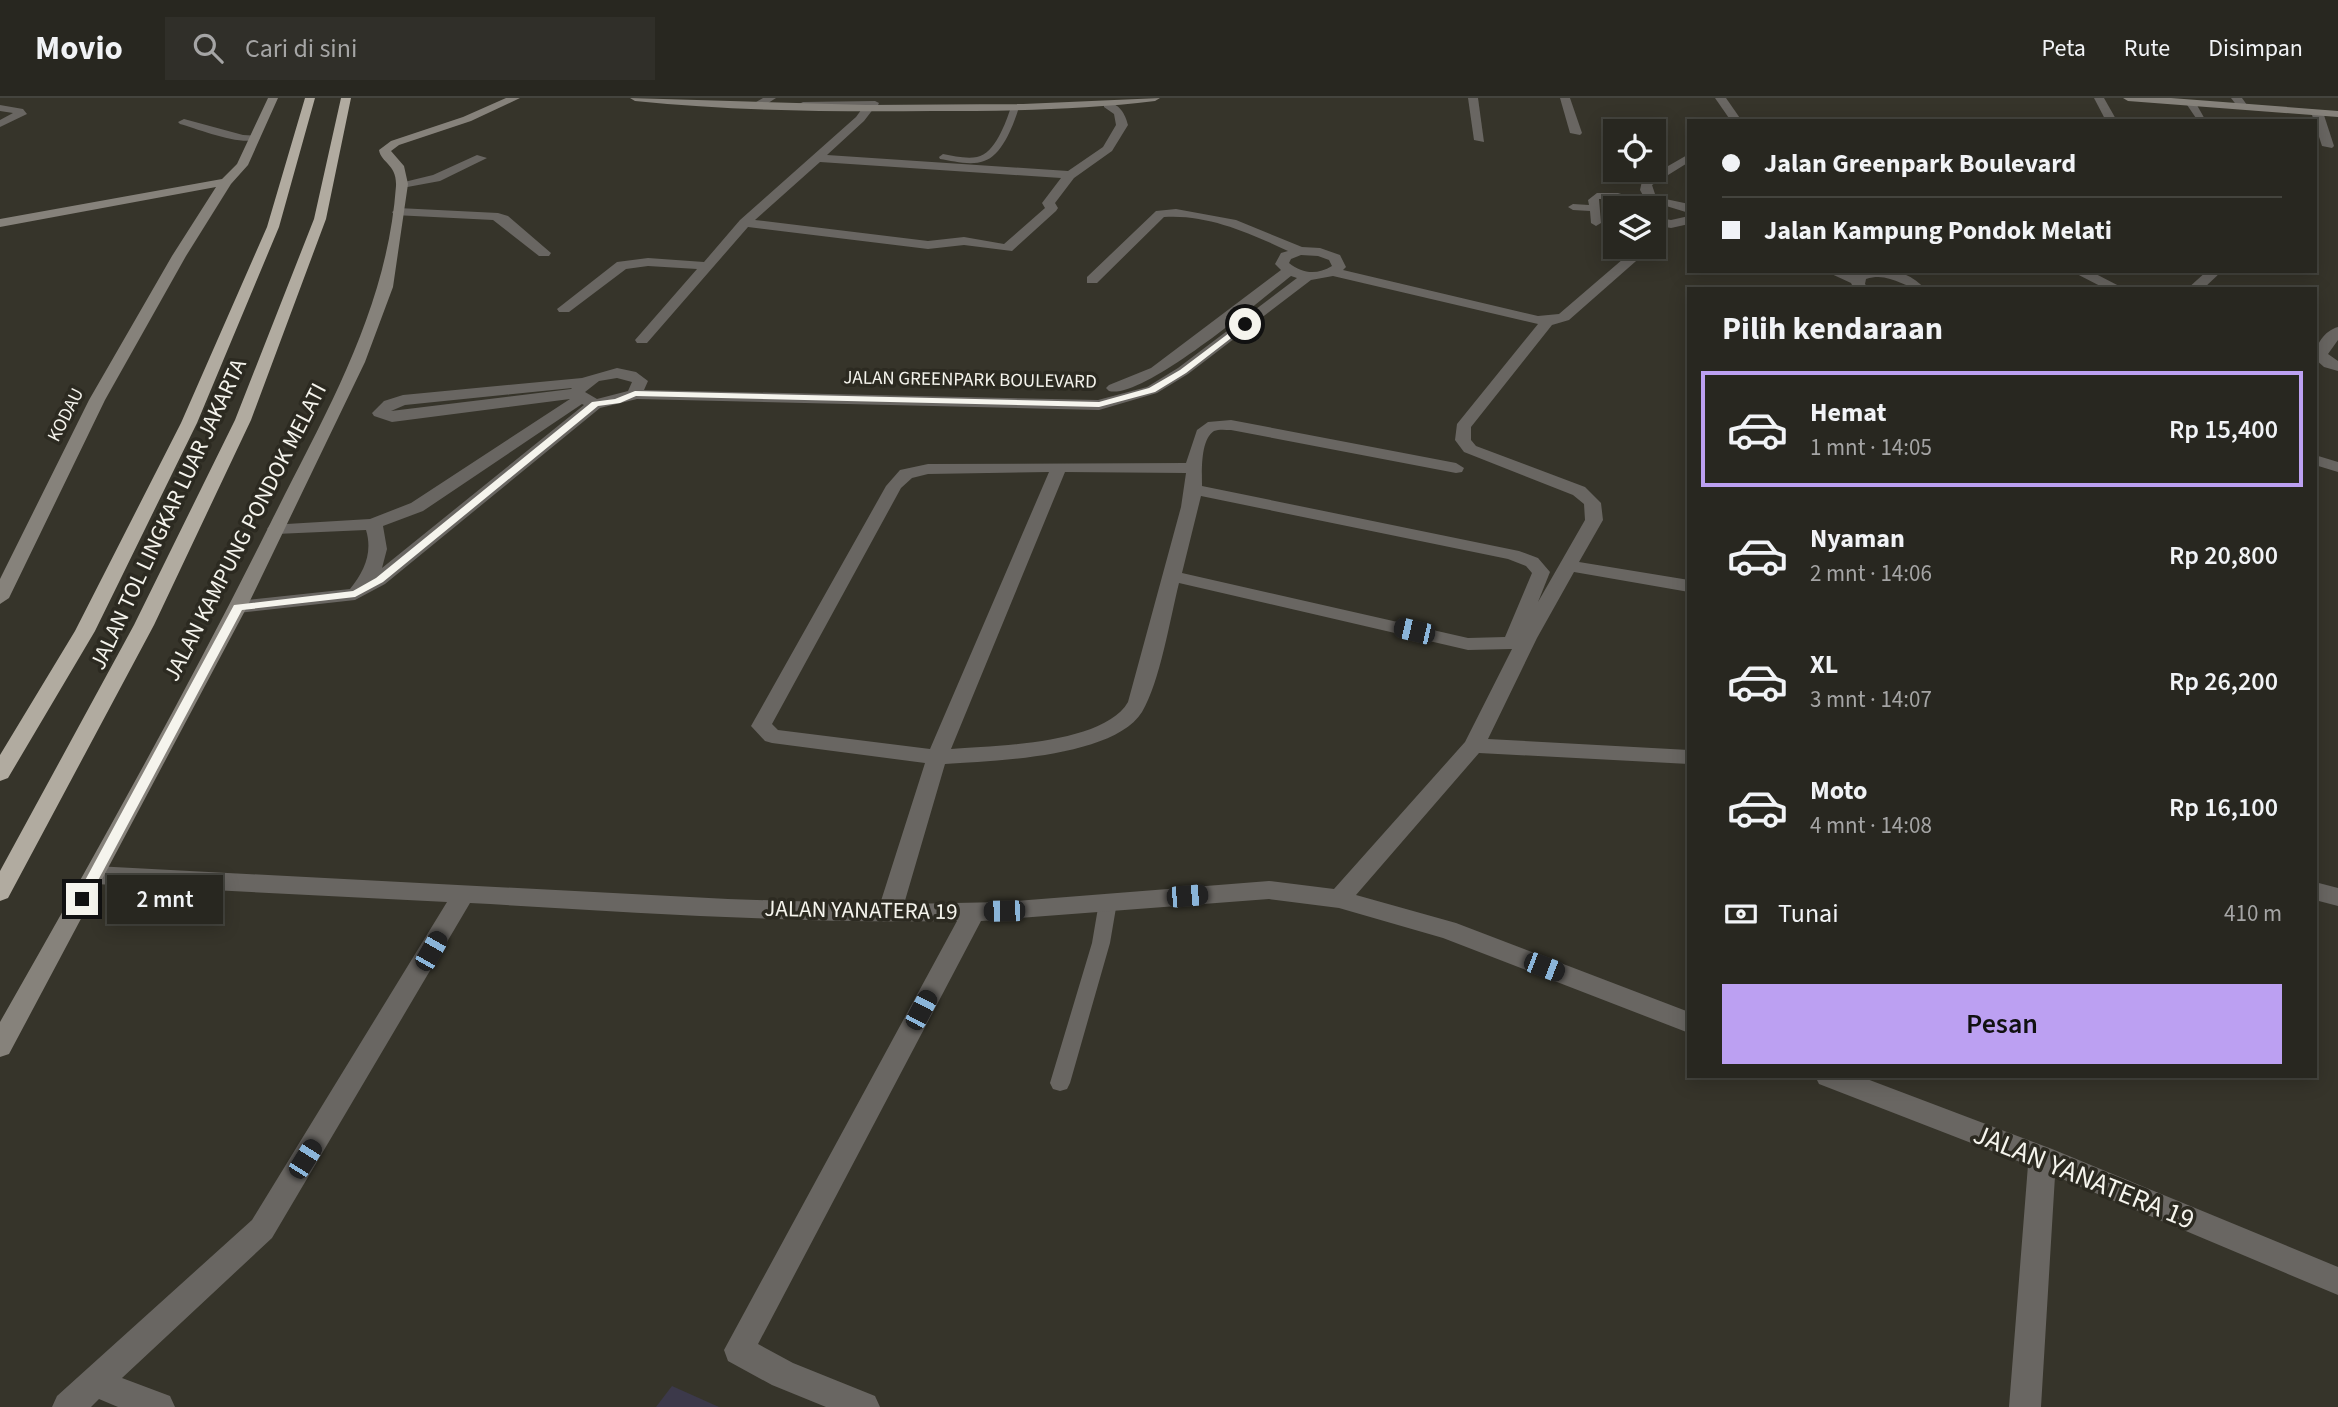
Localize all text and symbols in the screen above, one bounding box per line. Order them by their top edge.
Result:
search box [165,17,655,80]
text: Movio [35,25,123,72]
icon: search [189,29,227,67]
text: Cari di sini [245,30,357,67]
text: Peta [2041,31,2086,66]
text: Rute [2124,31,2170,66]
text: Disimpan [2208,31,2303,66]
map controls [1603,119,1666,259]
button: locate [1603,119,1666,182]
text: Jalan Greenpark Boulevard [1764,145,2076,182]
button: layers [1603,196,1666,259]
text: Jalan Kampung Pondok Melati [1764,212,2112,249]
text: Pilih kendaraan [1722,306,1943,352]
route start [1229,308,1261,340]
street label: JALAN TOL LINGKAR LUAR JAKARTA [81,352,255,675]
street label: JALAN GREENPARK BOULEVARD [843,364,1097,396]
street label: JALAN KAMPUNG PONDOK MELATI [155,377,335,687]
street label: KODAU [41,383,91,447]
text: Hemat [1810,394,1886,431]
icon: car [1726,398,1789,461]
text: Rp 15,400 [2169,411,2278,448]
text: 1 mnt · 14:05 [1810,431,1932,464]
text: Nyaman [1810,520,1905,557]
icon: car [1726,524,1789,587]
text: Rp 20,800 [2169,537,2278,574]
text: 2 mnt · 14:06 [1810,557,1932,590]
car [1392,616,1437,646]
text: XL [1810,646,1838,683]
icon: car [1726,650,1789,713]
text: Rp 26,200 [2169,663,2278,700]
text: 3 mnt · 14:07 [1810,683,1932,716]
text: Moto [1810,772,1867,809]
icon: car [1726,776,1789,839]
text: Rp 16,100 [2169,789,2278,826]
text: 4 mnt · 14:08 [1810,809,1932,842]
callout: 2 mnt [106,874,222,924]
route end [66,883,98,915]
text: 2 mnt [137,883,193,916]
car [1166,884,1209,908]
street label: JALAN YANATERA 19 [764,892,958,928]
icon: cash [1722,895,1760,933]
text: Tunai [1778,895,1839,932]
text: 410 m [2224,897,2282,930]
car [983,900,1026,922]
car [412,928,451,974]
car [1521,950,1568,984]
button: Pesan [1722,984,2282,1064]
car [902,987,941,1033]
street label: JALAN YANATERA 19 [1967,1114,2201,1240]
car [285,1136,326,1182]

